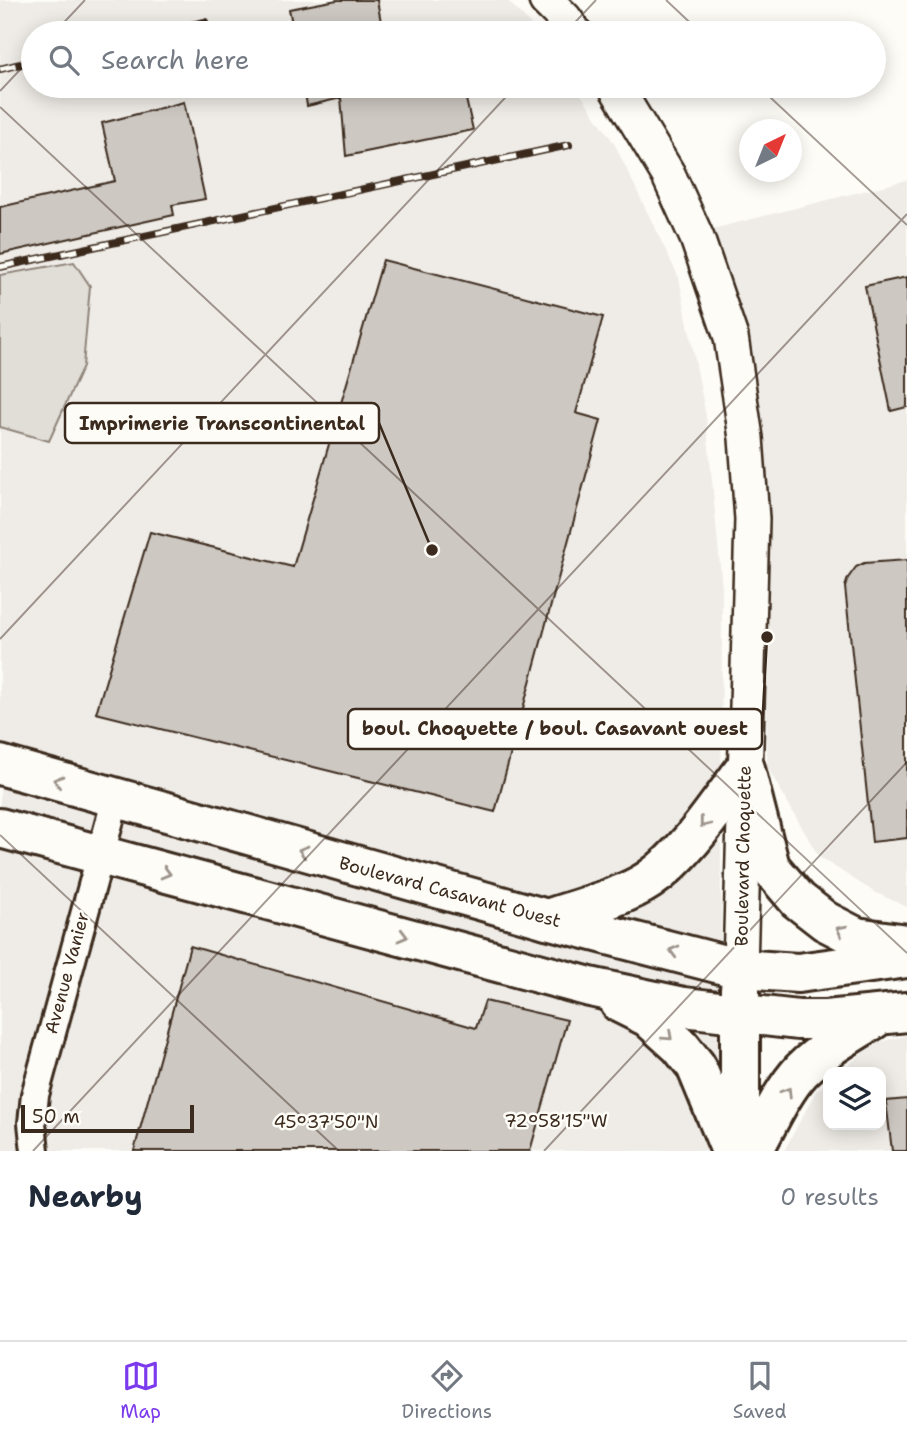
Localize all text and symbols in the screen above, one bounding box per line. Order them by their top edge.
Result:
search box [21,21,886,98]
icon: search [45,41,83,79]
text: Search here [101,42,250,77]
north arrow [739,119,802,182]
callout: Imprimerie Transcontinental [65,403,379,443]
text: Imprimerie Transcontinental [79,411,365,436]
callout: boul. Choquette / boul. Casavant ouest [348,709,762,749]
text: boul. Choquette / boul. Casavant ouest [362,716,748,741]
street label: Boulevard Choquette [729,765,757,947]
one-way arrow [52,775,64,790]
one-way arrow [699,816,712,828]
one-way arrow [297,844,309,859]
street label: Boulevard Casavant Ouest [336,851,564,933]
one-way arrow [160,865,172,880]
street label: Avenue Vanier [39,909,95,1037]
one-way arrow [836,924,848,938]
one-way arrow [397,928,409,943]
one-way arrow [668,945,680,960]
one-way arrow [660,1027,673,1040]
map controls [823,1067,886,1130]
button: layers [823,1067,886,1130]
one-way arrow [778,1086,791,1099]
scale bar [21,1102,194,1134]
text: 50 m [32,1104,80,1129]
text: 72°58'15"W [504,1109,608,1133]
text: 45°37'50"N [273,1110,379,1134]
text: Nearby [28,1176,143,1217]
text: 0 results [780,1182,879,1212]
tab: Map [120,1357,161,1424]
tab: Directions [402,1357,492,1424]
tab: Saved [733,1357,787,1424]

